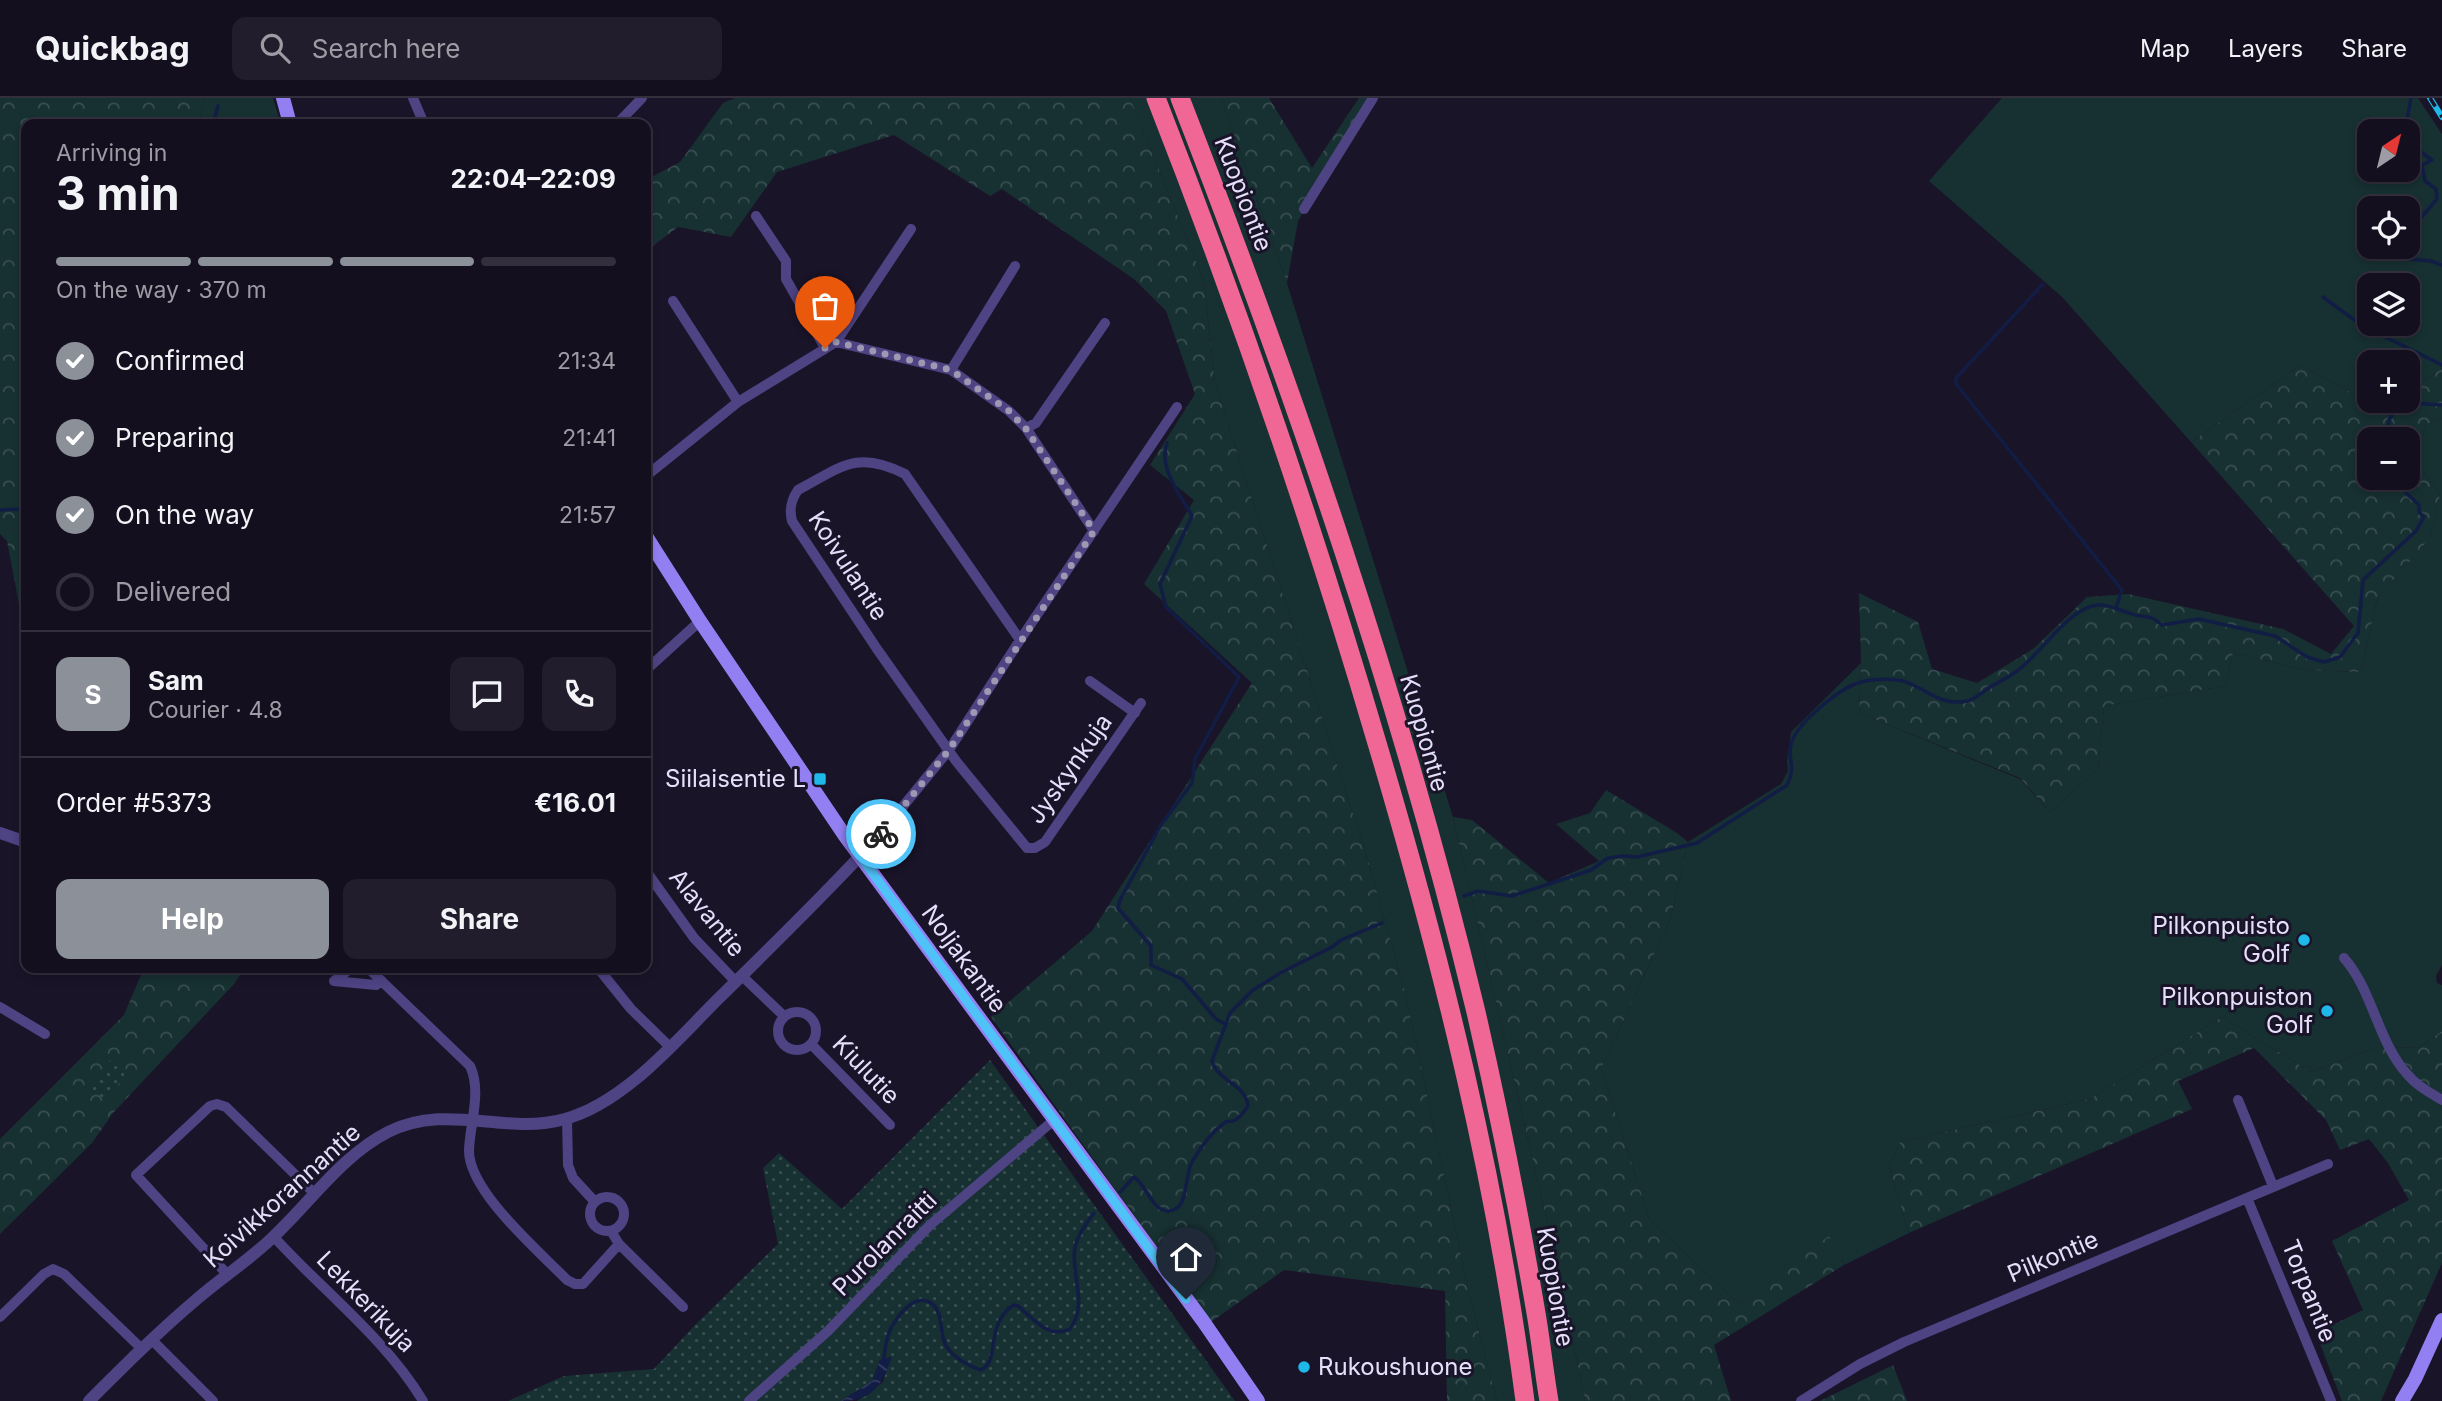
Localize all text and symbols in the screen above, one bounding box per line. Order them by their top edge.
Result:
search box [232,17,722,80]
text: Quickbag [35,28,190,68]
icon: search [256,29,294,67]
text: Search here [312,33,460,64]
text: Map [2140,34,2190,63]
text: Layers [2228,34,2303,63]
text: Share [2341,34,2407,63]
north arrow [2357,119,2420,182]
map controls [2357,119,2420,490]
street label: Kuopiontie [1208,132,1279,255]
text: Arriving in [56,139,167,167]
text: 22:04–22:09 [451,163,616,194]
text: 3 min [56,165,180,221]
button: locate [2357,196,2420,259]
button: layers [2357,273,2420,336]
text: On the way · 370 m [56,276,267,304]
pin [795,276,855,348]
icon: bag [806,287,844,325]
icon: check [56,342,94,380]
text: Confirmed [115,345,245,376]
text: 21:34 [557,347,616,375]
button: + [2357,350,2420,413]
icon: check [56,419,94,457]
text: Preparing [115,422,235,453]
text: 21:41 [562,424,616,452]
button: − [2357,427,2420,490]
icon: check [56,496,94,534]
text: On the way [115,499,254,530]
text: 21:57 [559,501,616,529]
street label: Koivulantie [802,506,894,626]
text: Delivered [115,576,231,607]
button: chat [450,657,524,731]
button: phone [542,657,616,731]
text: Sam [148,665,204,696]
street label: Kuopiontie [1394,671,1455,795]
text: S [84,679,102,710]
text: Courier · 4.8 [148,696,283,724]
street label: Jyskynkuja [1021,708,1118,829]
place label: Siilaisentie L [665,764,806,793]
marker: Siilaisentie L [812,771,828,787]
text: Order #5373 [56,787,212,818]
text: €16.01 [534,787,616,818]
courier [846,799,916,869]
icon: bike [862,815,900,853]
street label: Alavantie [663,863,751,962]
button: Help [56,879,329,959]
button: Share [343,879,616,959]
street label: Noljakantie [916,899,1013,1018]
place label: Pilkonpuisto Golf [2152,911,2290,968]
marker: Pilkonpuisto Golf [2296,932,2312,948]
place label: Pilkonpuiston Golf [2161,982,2313,1039]
marker: Pilkonpuiston Golf [2319,1003,2335,1019]
street label: Kiulutie [827,1029,906,1110]
street label: Koivikkorannantie [197,1118,366,1274]
street label: Purolanraitti [827,1186,943,1302]
street label: Pilkontie [2003,1224,2103,1289]
street label: Kuopiontie [1531,1225,1580,1349]
pin [1156,1227,1216,1299]
street label: Torpantie [2276,1235,2343,1346]
icon: home [1167,1238,1205,1276]
street label: Lekkerikuja [311,1245,422,1358]
place label: Rukoushuone [1318,1352,1472,1381]
marker: Rukoushuone [1296,1359,1312,1375]

